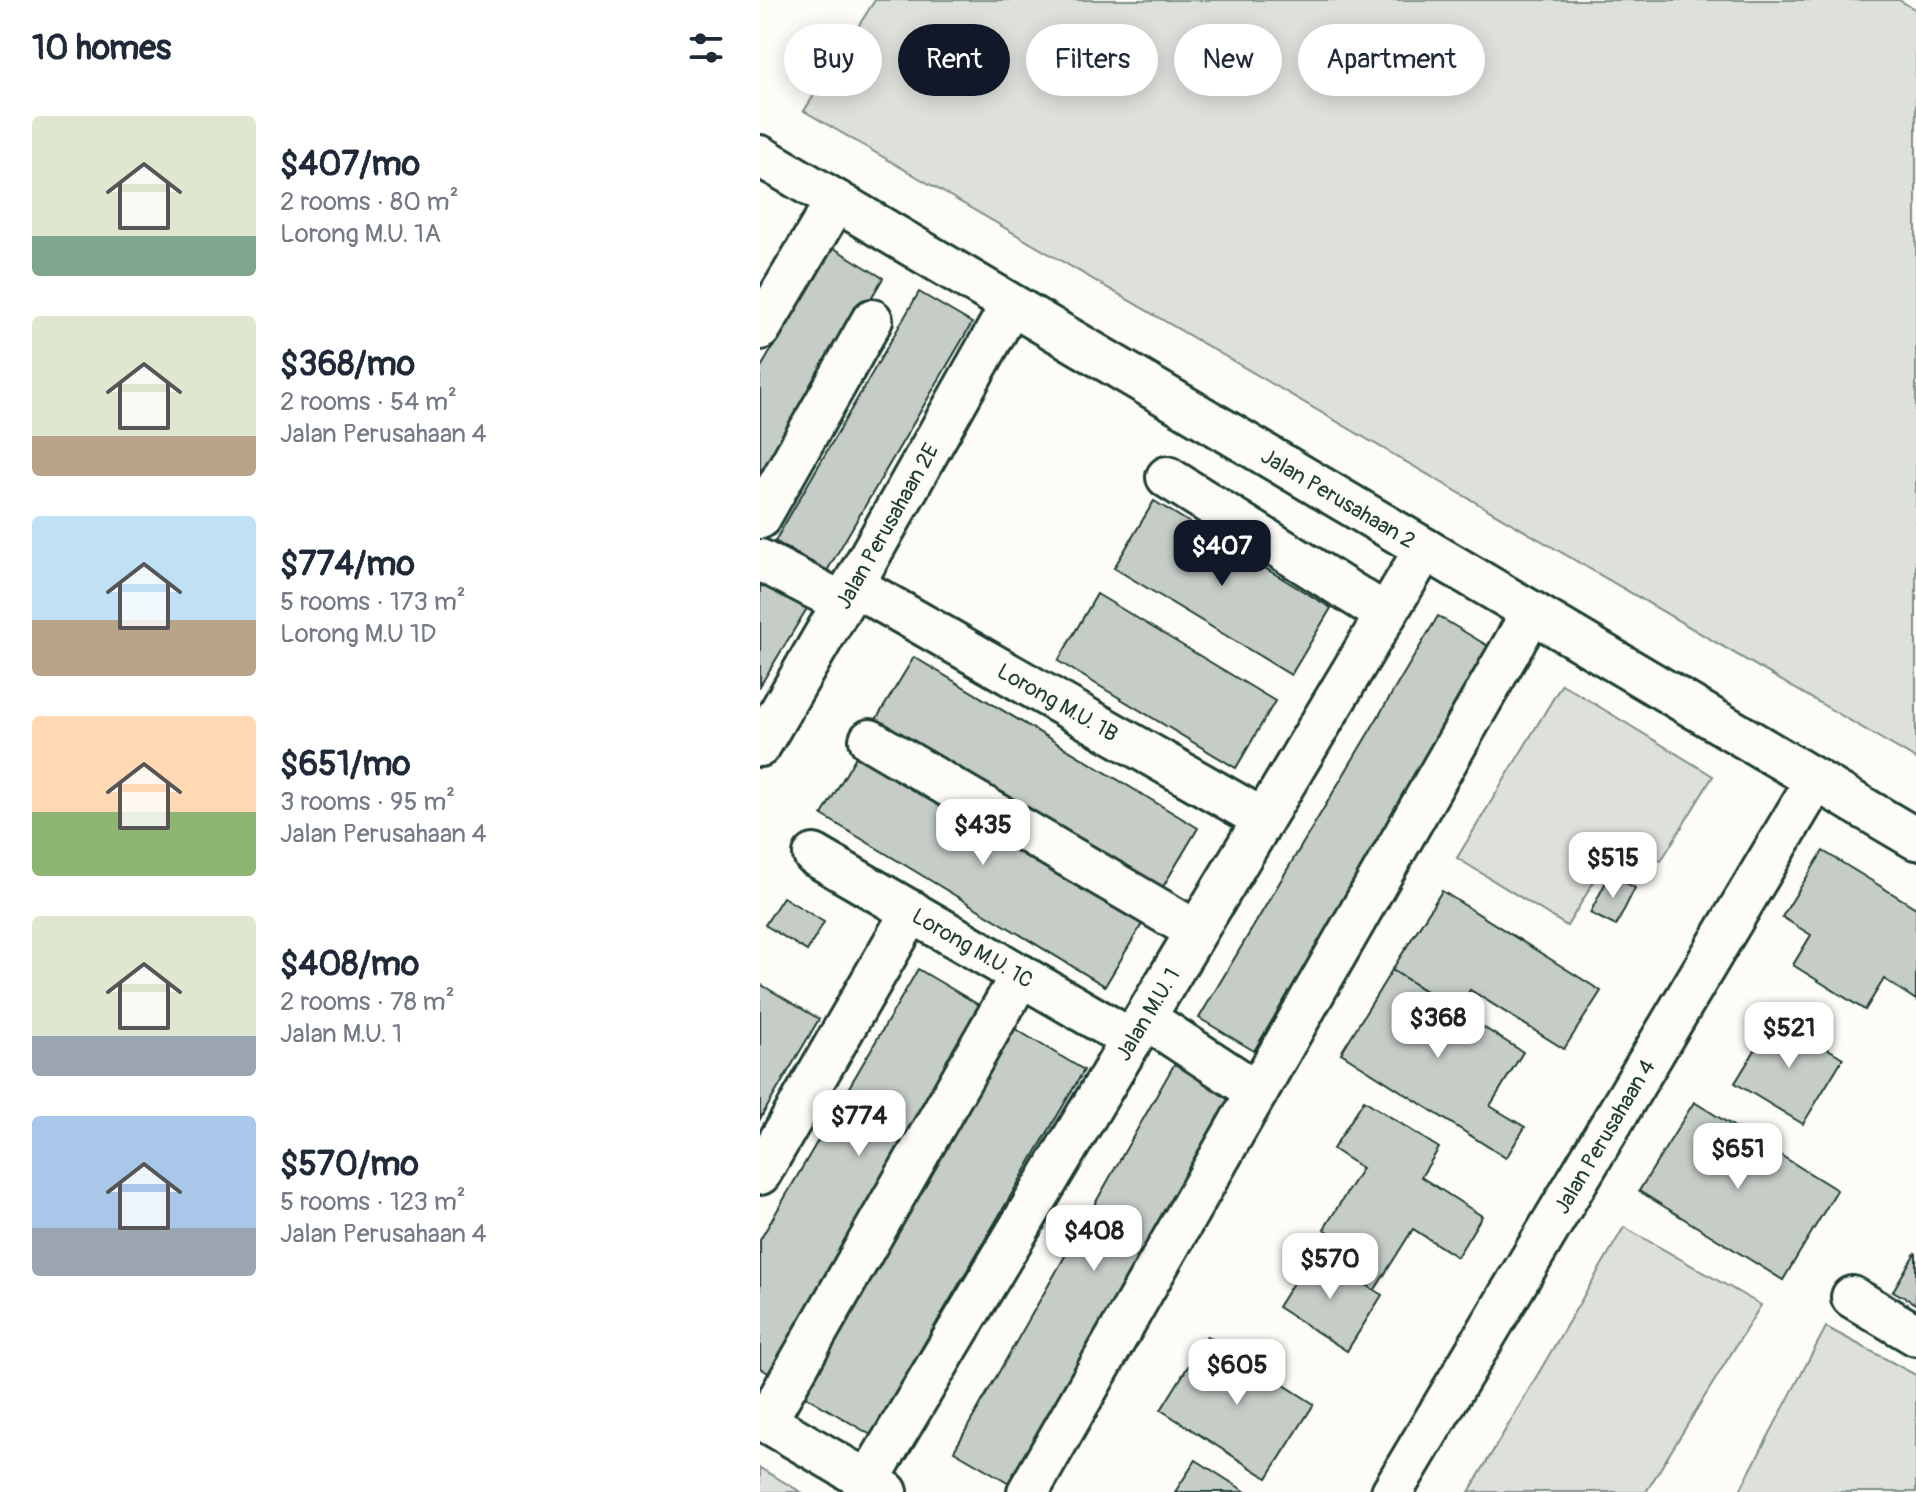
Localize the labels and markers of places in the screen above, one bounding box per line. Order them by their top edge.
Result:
pin: $407 [1175,520,1269,588]
pin: $435 [936,799,1030,867]
pin: $515 [1566,832,1660,900]
pin: $368 [1391,992,1485,1060]
pin: $521 [1742,1002,1836,1070]
pin: $774 [812,1090,906,1158]
pin: $651 [1691,1123,1785,1191]
pin: $408 [1047,1205,1141,1273]
pin: $570 [1283,1233,1377,1301]
pin: $605 [1190,1339,1284,1407]

